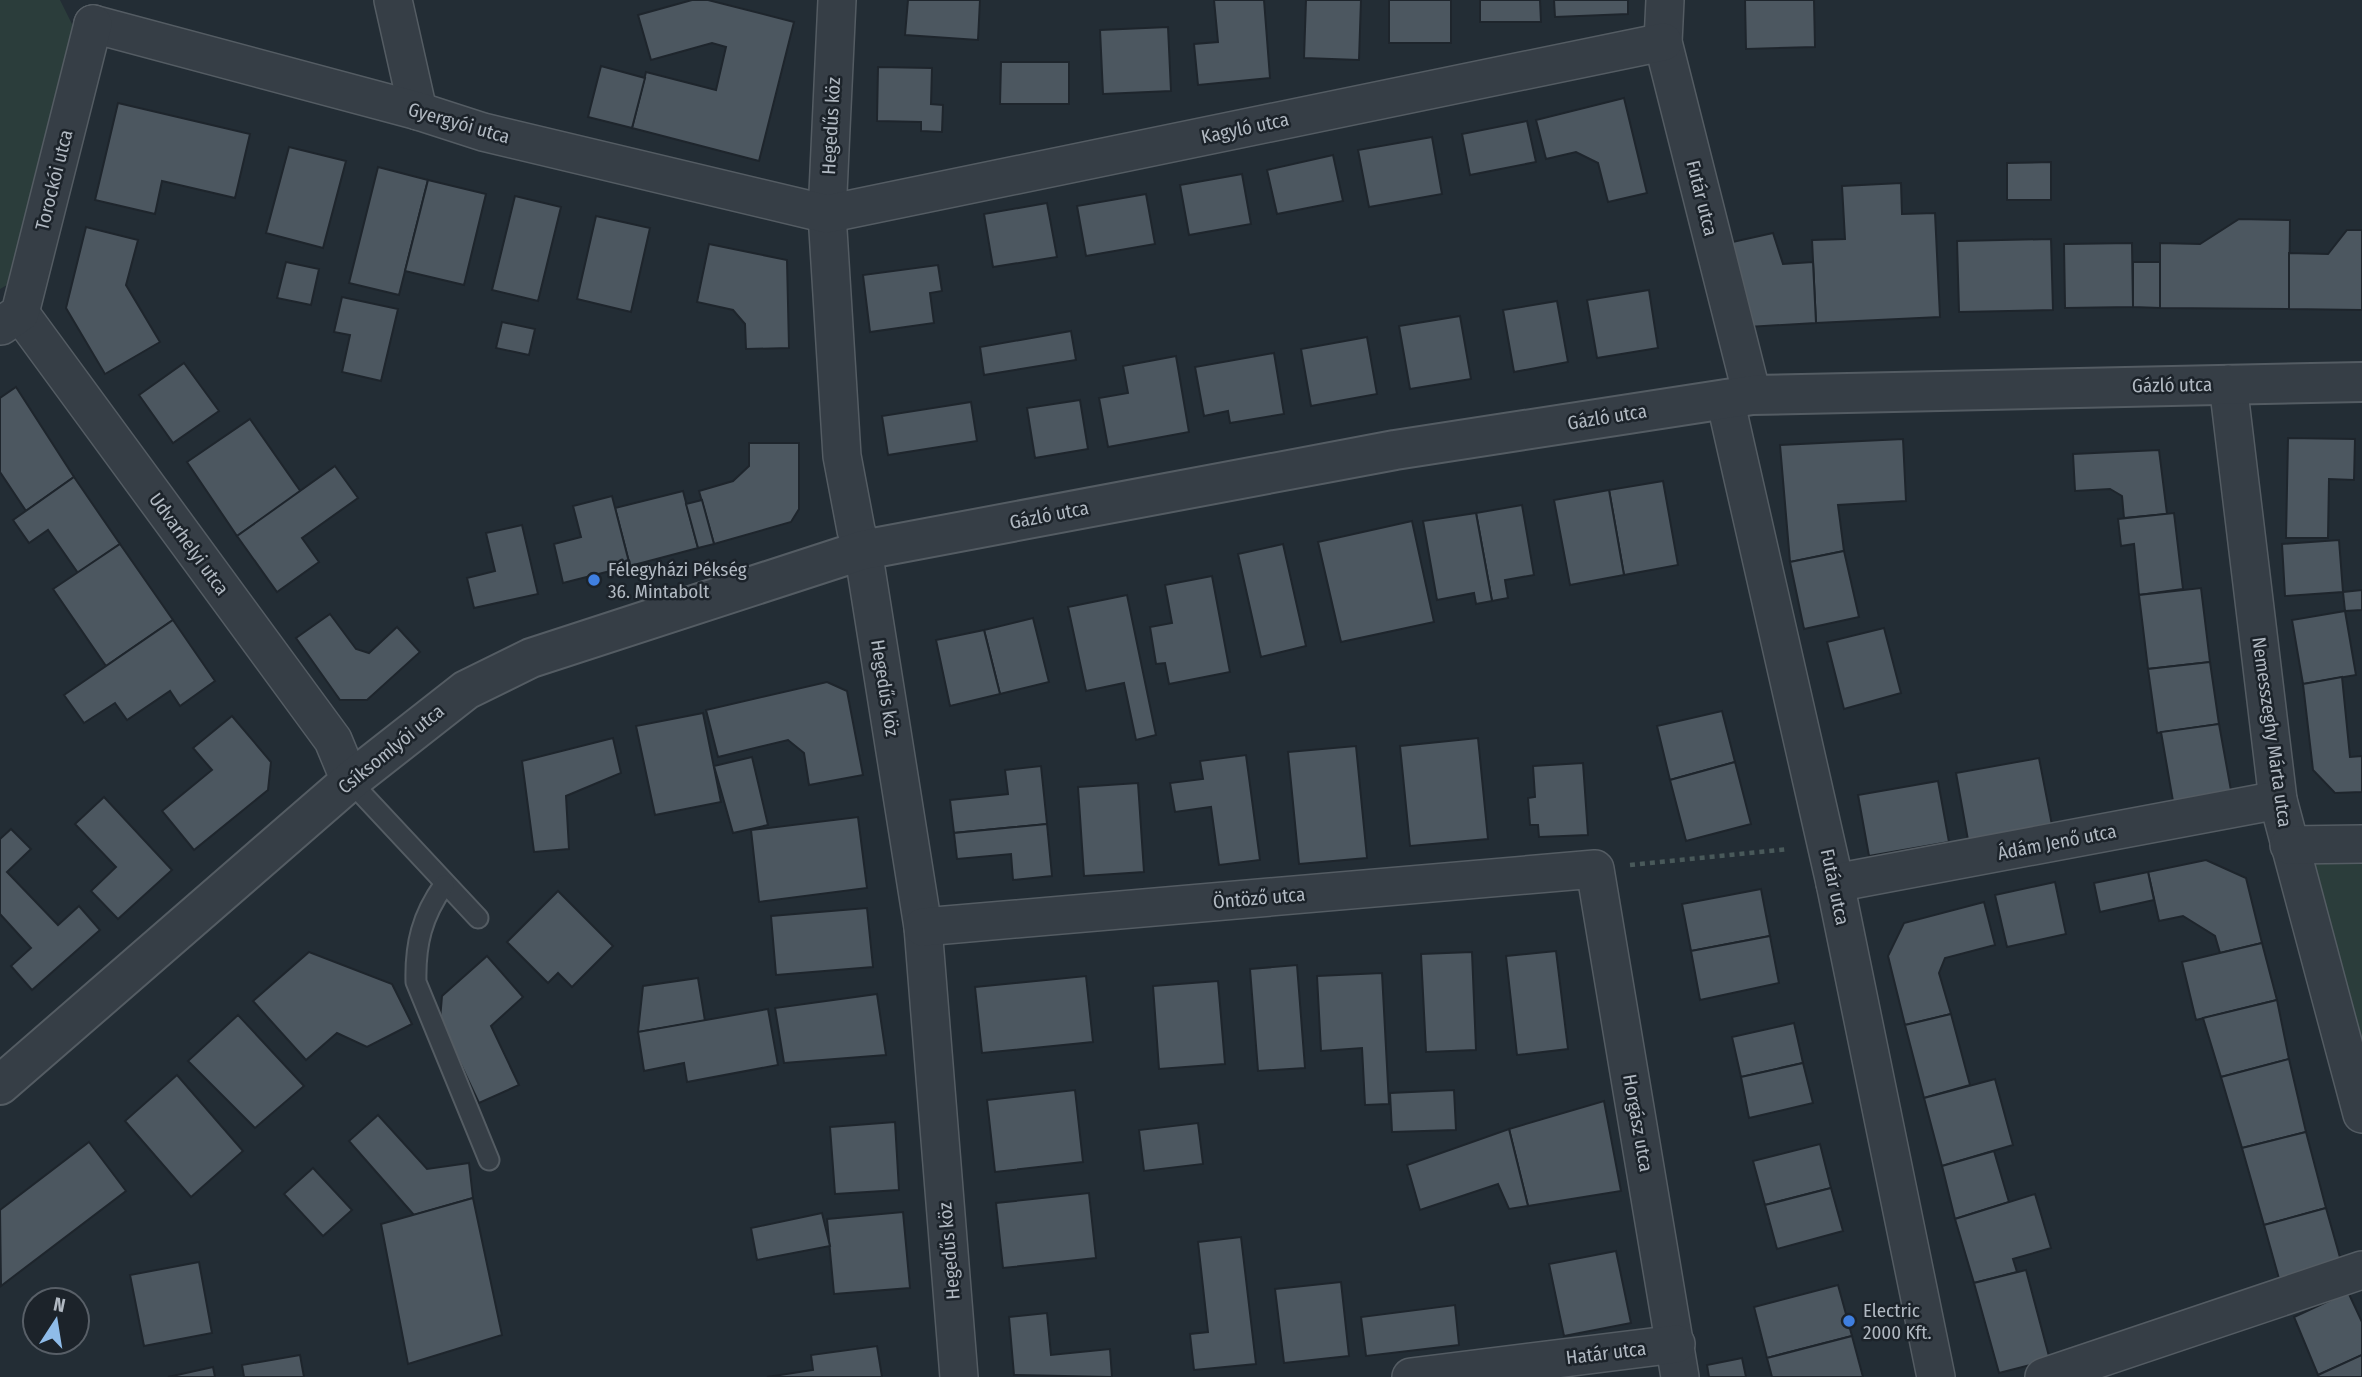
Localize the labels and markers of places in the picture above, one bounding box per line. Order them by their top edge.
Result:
place label: Félegyházi Pékség 36. Mintabolt [608,558,747,603]
marker: Félegyházi Pékség 36. Mintabolt [586,572,602,588]
place label: Electric 2000 Kft. [1863,1299,1931,1344]
marker: Electric 2000 Kft. [1841,1313,1857,1329]

